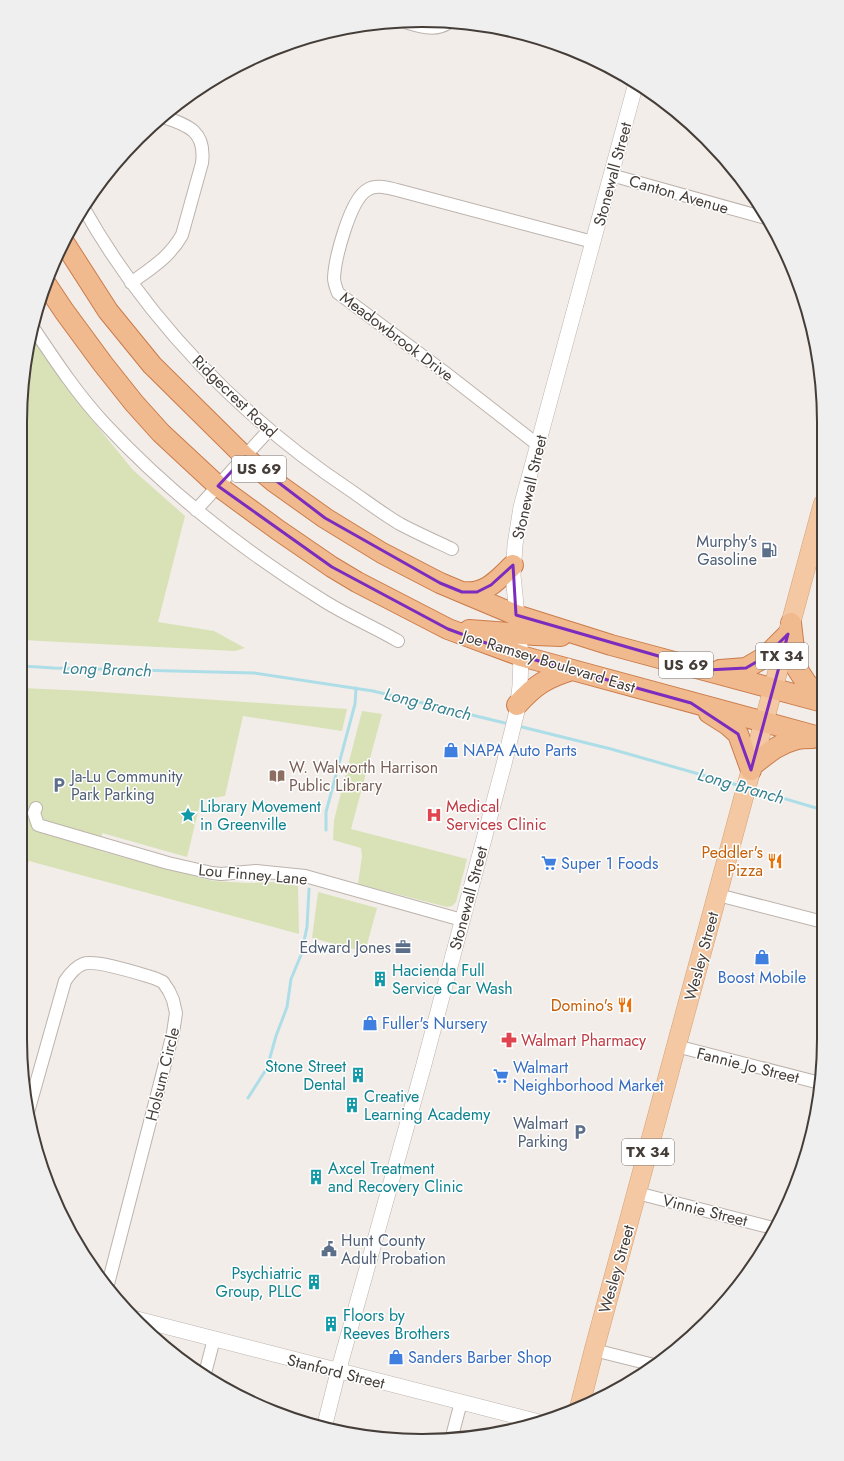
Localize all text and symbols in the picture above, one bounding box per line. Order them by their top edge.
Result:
street label: Stonewall Street [588,119,637,229]
street label: Canton Avenue [626,169,731,220]
street label: Meadowbrook Drive [335,286,458,387]
street label: Ridgecrest Road [187,350,282,443]
street label: Stonewall Street [506,432,553,542]
road number: US 69 [232,456,286,482]
place label: Murphy's Gasoline [696,530,757,571]
fuel station icon: Murphy's Gasoline [760,541,778,559]
street label: Joe Ramsey Boulevard East [458,624,638,699]
road number: TX 34 [756,643,808,669]
road number: US 69 [659,652,713,678]
water label: Long Branch [62,655,152,683]
water label: Long Branch [382,682,474,726]
place label: NAPA Auto Parts [463,739,577,762]
shop icon: NAPA Auto Parts [442,741,460,759]
place label: W. Walworth Harrison Public Library [289,756,438,797]
water label: Long Branch [695,762,787,810]
place label: Ja-Lu Community Park Parking [69,765,183,806]
library icon: W. Walworth Harrison Public Library [268,767,286,785]
parking icon: Ja-Lu Community Park Parking [50,776,68,794]
place label: Library Movement in Greenville [200,795,321,836]
place label: Medical Services Clinic [446,795,546,836]
place icon: Library Movement in Greenville [179,806,197,824]
hospital icon: Medical Services Clinic [425,806,443,824]
place label: Peddler's Pizza [701,841,763,882]
street label: Stonewall Street [444,843,493,953]
place label: Super 1 Foods [561,852,658,875]
restaurant icon: Peddler's Pizza [766,852,784,870]
supermarket icon: Super 1 Foods [540,854,558,872]
street label: Lou Finney Lane [197,858,308,891]
street label: Wesley Street [679,909,724,1003]
place label: Edward Jones [299,936,391,959]
office icon: Edward Jones [394,938,412,956]
shop icon: Boost Mobile [753,948,771,966]
place label: Hacienda Full Service Car Wash [392,959,513,1000]
place label: Boost Mobile [718,966,806,989]
building icon: Hacienda Full Service Car Wash [371,970,389,988]
place label: Domino's [551,994,613,1017]
restaurant icon: Domino's [616,996,634,1014]
place label: Fuller's Nursery [382,1012,488,1035]
shop icon: Fuller's Nursery [361,1014,379,1032]
street label: Holsum Circle [140,1025,185,1123]
place label: Walmart Pharmacy [521,1029,647,1052]
pharmacy icon: Walmart Pharmacy [500,1031,518,1049]
street label: Fannie Jo Street [694,1042,802,1089]
place label: Stone Street Dental [265,1055,346,1096]
place label: Walmart Neighborhood Market [513,1056,664,1097]
building icon: Stone Street Dental [349,1066,367,1084]
supermarket icon: Walmart Neighborhood Market [492,1067,510,1085]
place label: Creative Learning Academy [364,1085,491,1126]
building icon: Creative Learning Academy [343,1096,361,1114]
place label: Walmart Parking [513,1112,568,1153]
parking icon: Walmart Parking [571,1123,589,1141]
road number: TX 34 [622,1139,674,1165]
place label: Axcel Treatment and Recovery Clinic [328,1157,463,1198]
building icon: Axcel Treatment and Recovery Clinic [307,1168,325,1186]
street label: Vinnie Street [660,1189,750,1232]
street label: Wesley Street [593,1222,640,1316]
place label: Hunt County Adult Probation [341,1229,446,1270]
public building icon: Hunt County Adult Probation [320,1240,338,1258]
place label: Psychiatric Group, PLLC [216,1262,302,1303]
building icon: Psychiatric Group, PLLC [305,1273,323,1291]
place label: Floors by Reeves Brothers [343,1304,450,1345]
building icon: Floors by Reeves Brothers [322,1315,340,1333]
place label: Sanders Barber Shop [408,1346,552,1369]
street label: Stanford Street [285,1348,387,1395]
shop icon: Sanders Barber Shop [387,1348,405,1366]

